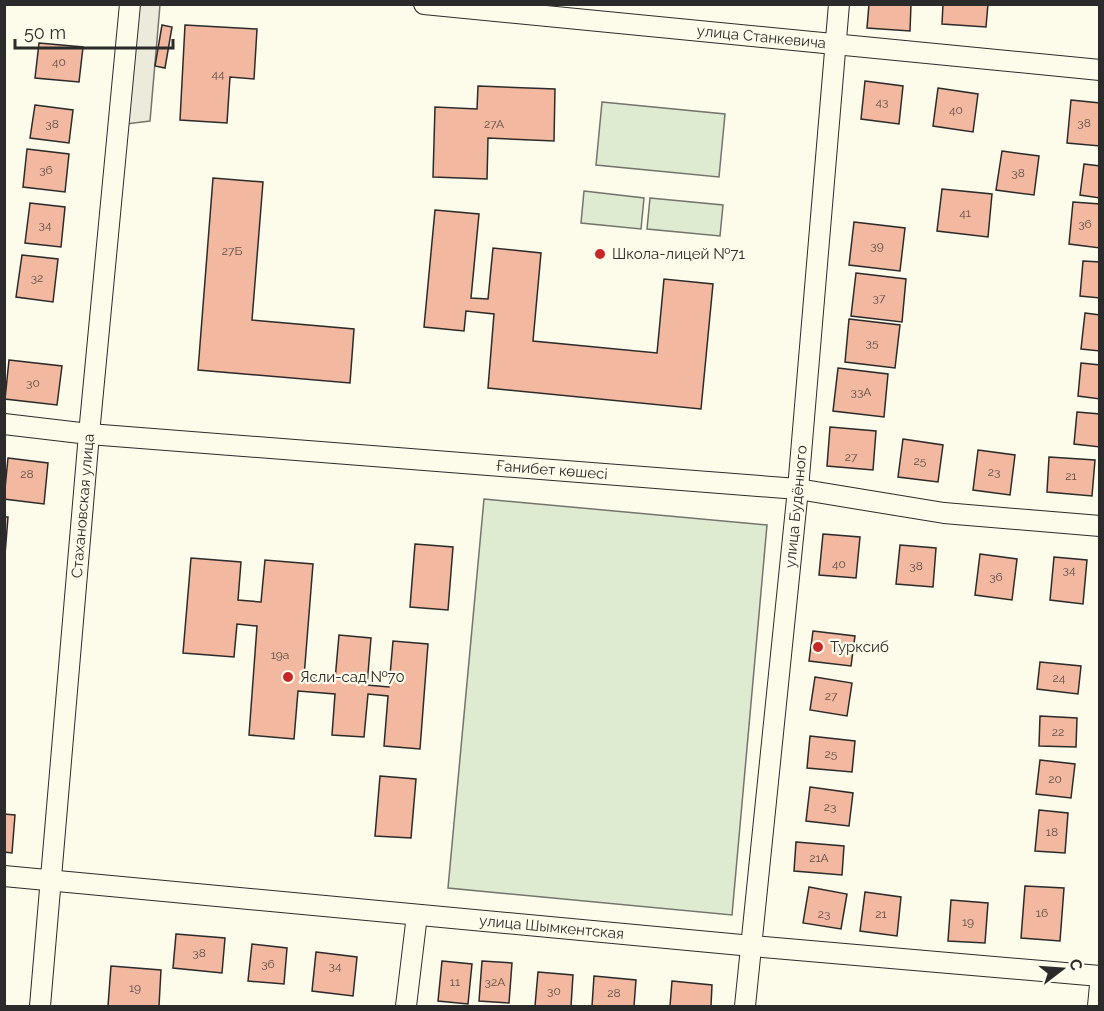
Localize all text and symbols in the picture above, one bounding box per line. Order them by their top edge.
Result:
scale bar [15,12,172,50]
text: 50 m [24,22,66,43]
street label: улица Станкевича [696,22,827,52]
house number: 40 [52,55,66,69]
house number: 44 [211,67,225,81]
house number: 43 [876,95,888,109]
house number: 40 [949,103,963,117]
house number: 38 [1077,116,1091,130]
house number: 38 [45,117,59,131]
house number: 27А [484,117,504,131]
house number: 36 [39,163,53,177]
house number: 38 [1011,166,1025,180]
house number: 41 [959,206,971,220]
house number: 36 [1078,217,1092,231]
house number: 34 [39,218,52,232]
house number: 39 [870,239,884,253]
house number: 27Б [222,244,242,258]
place label: Школа-лицей №71 [612,245,745,263]
marker: Школа-лицей №71 [593,247,607,261]
house number: 32 [31,271,43,285]
house number: 37 [873,291,886,305]
house number: 35 [866,336,879,350]
house number: 30 [26,376,40,390]
house number: 33А [851,385,871,399]
street label: Стахановская улица [68,433,98,579]
street label: улица Будённого [781,444,811,569]
house number: 27 [845,450,858,464]
house number: 25 [914,454,927,468]
street label: Ғанибет көшесі [496,457,608,483]
house number: 23 [988,465,1000,479]
house number: 28 [20,467,34,481]
house number: 21 [1065,469,1077,483]
house number: 40 [832,557,846,571]
house number: 38 [909,559,923,573]
house number: 34 [1063,563,1076,577]
house number: 36 [989,570,1003,584]
place label: Турксиб [830,638,889,656]
marker: Турксиб [811,640,825,654]
house number: 19а [271,648,289,662]
place label: Ясли-сад №70 [300,668,405,686]
marker: Ясли-сад №70 [281,670,295,684]
house number: 24 [1053,671,1066,685]
house number: 27 [825,689,838,703]
house number: 22 [1052,725,1064,739]
house number: 25 [825,747,838,761]
house number: 20 [1048,772,1062,786]
house number: 23 [824,800,836,814]
house number: 18 [1046,825,1058,839]
house number: 21А [809,851,829,865]
house number: 16 [1036,906,1048,920]
house number: 23 [818,907,830,921]
house number: 21 [875,907,887,921]
street label: улица Шымкентская [478,912,625,943]
house number: 19 [962,915,974,929]
north arrow [1032,939,1092,999]
house number: 38 [192,946,206,960]
house number: 36 [261,957,275,971]
text: С [1065,957,1087,973]
house number: 34 [329,959,342,973]
house number: 11 [450,975,460,989]
house number: 32А [485,975,505,989]
house number: 19 [129,981,141,995]
house number: 30 [547,984,561,998]
house number: 28 [607,986,621,1000]

